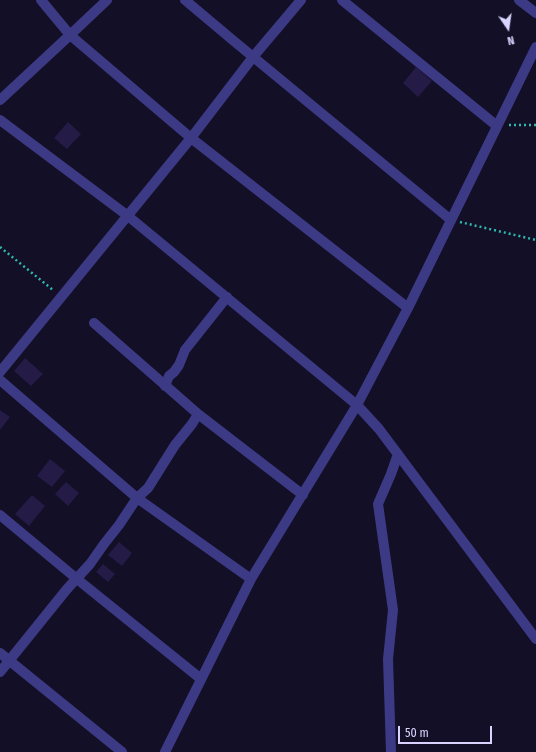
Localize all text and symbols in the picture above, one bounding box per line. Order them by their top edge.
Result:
north arrow [488,8,528,48]
text: N [506,33,515,47]
scale bar [400,718,494,744]
text: 50 m [405,726,429,740]

